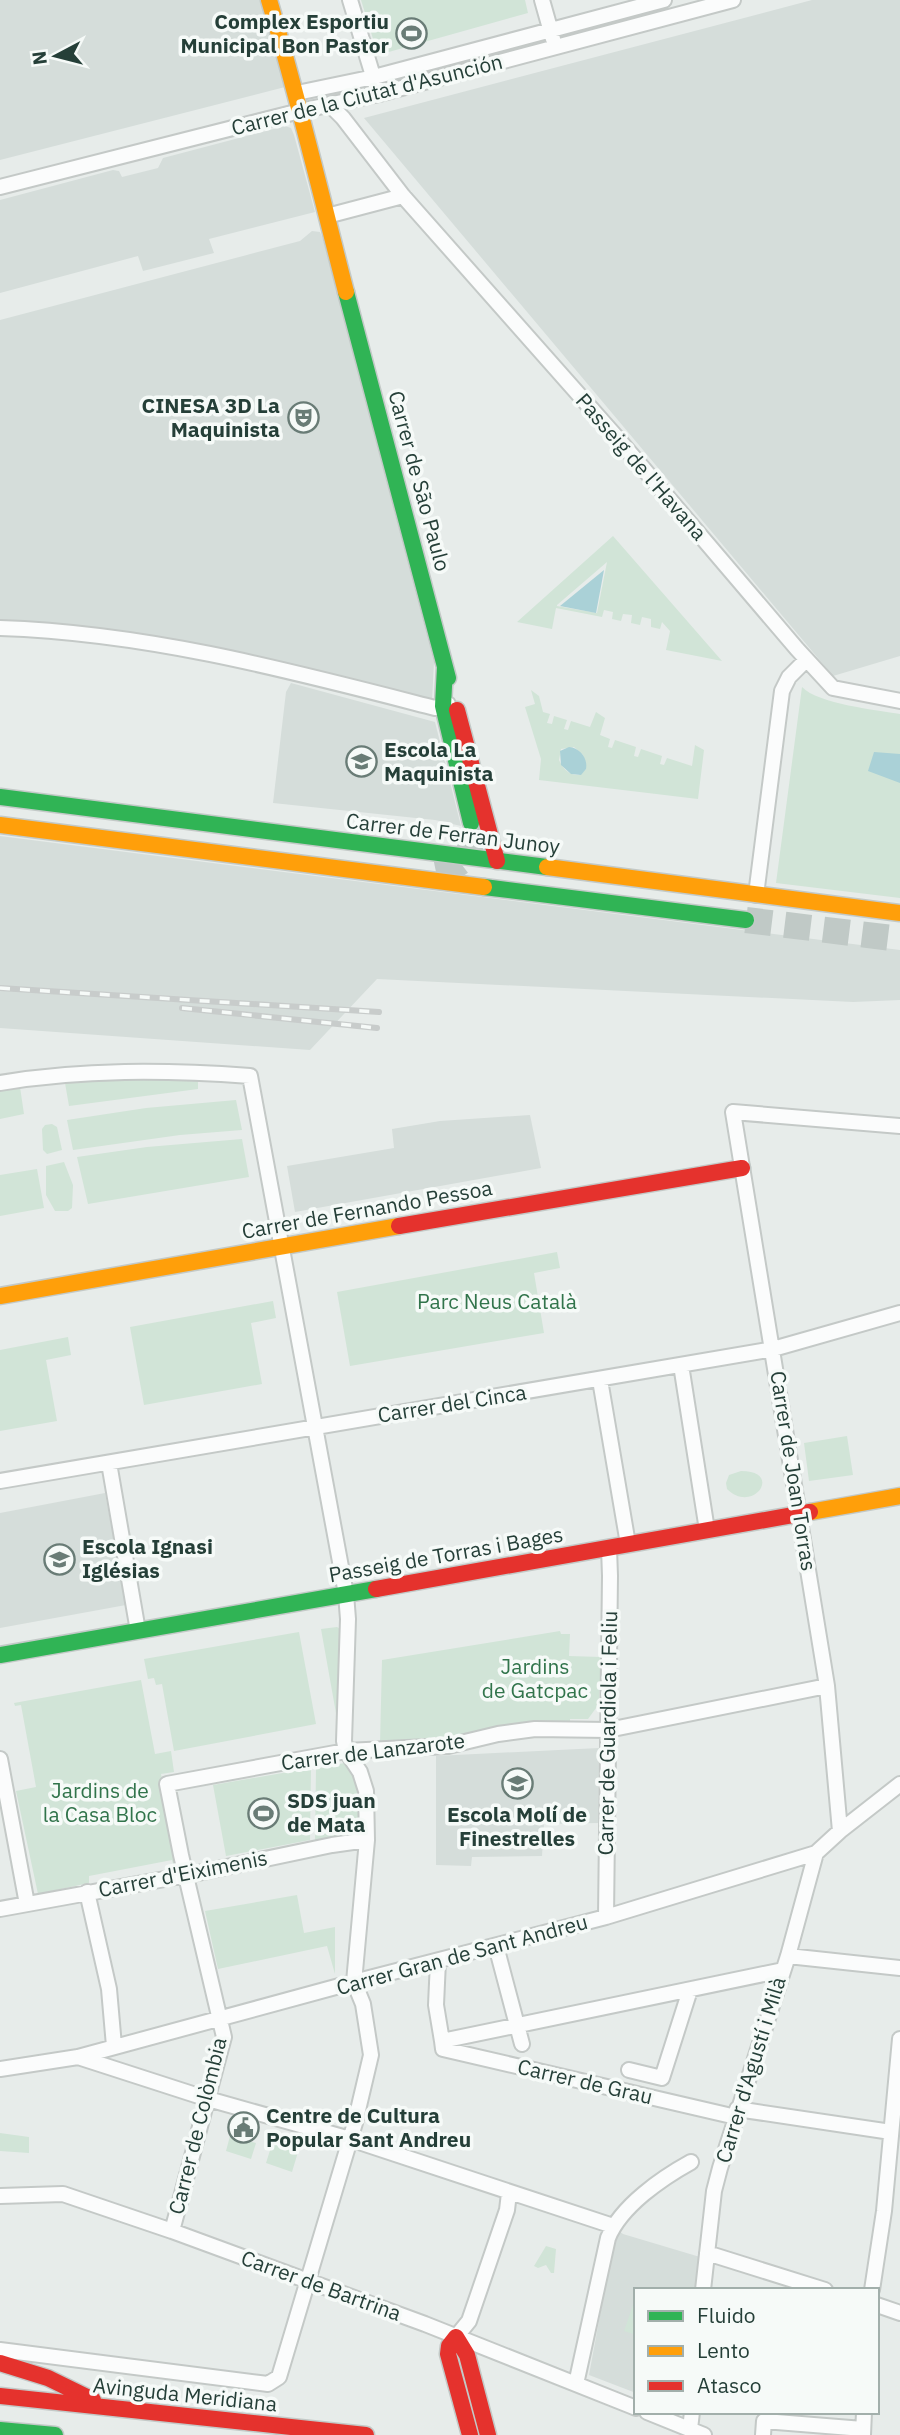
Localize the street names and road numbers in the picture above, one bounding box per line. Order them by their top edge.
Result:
street label: Carrer de la Ciutat d'Asunción [228,47,505,141]
street label: Carrer de São Paulo [382,387,458,574]
street label: Passeig de l'Havana [570,387,714,546]
street label: Carrer de Ferran Junoy [345,806,562,860]
street label: Carrer de Fernando Pessoa [239,1173,494,1245]
street label: Carrer de Joan Torras [764,1369,824,1573]
street label: Carrer del Cinca [376,1377,528,1429]
street label: Passeig de Torras i Bages [326,1520,565,1588]
street label: Carrer de Guardiola i Feliu [591,1610,623,1856]
street label: Carrer de Lanzarote [279,1726,466,1776]
street label: Carrer d'Eiximenis [96,1843,270,1903]
street label: Carrer Gran de Sant Andreu [333,1907,590,2001]
street label: Carrer d'Agustí i Milà [708,1973,792,2166]
street label: Carrer de Colòmbia [161,2034,233,2217]
street label: Carrer de Grau [515,2052,655,2110]
street label: Carrer de Bartrina [237,2243,405,2327]
street label: Avinguda Meridiana [92,2370,279,2418]

